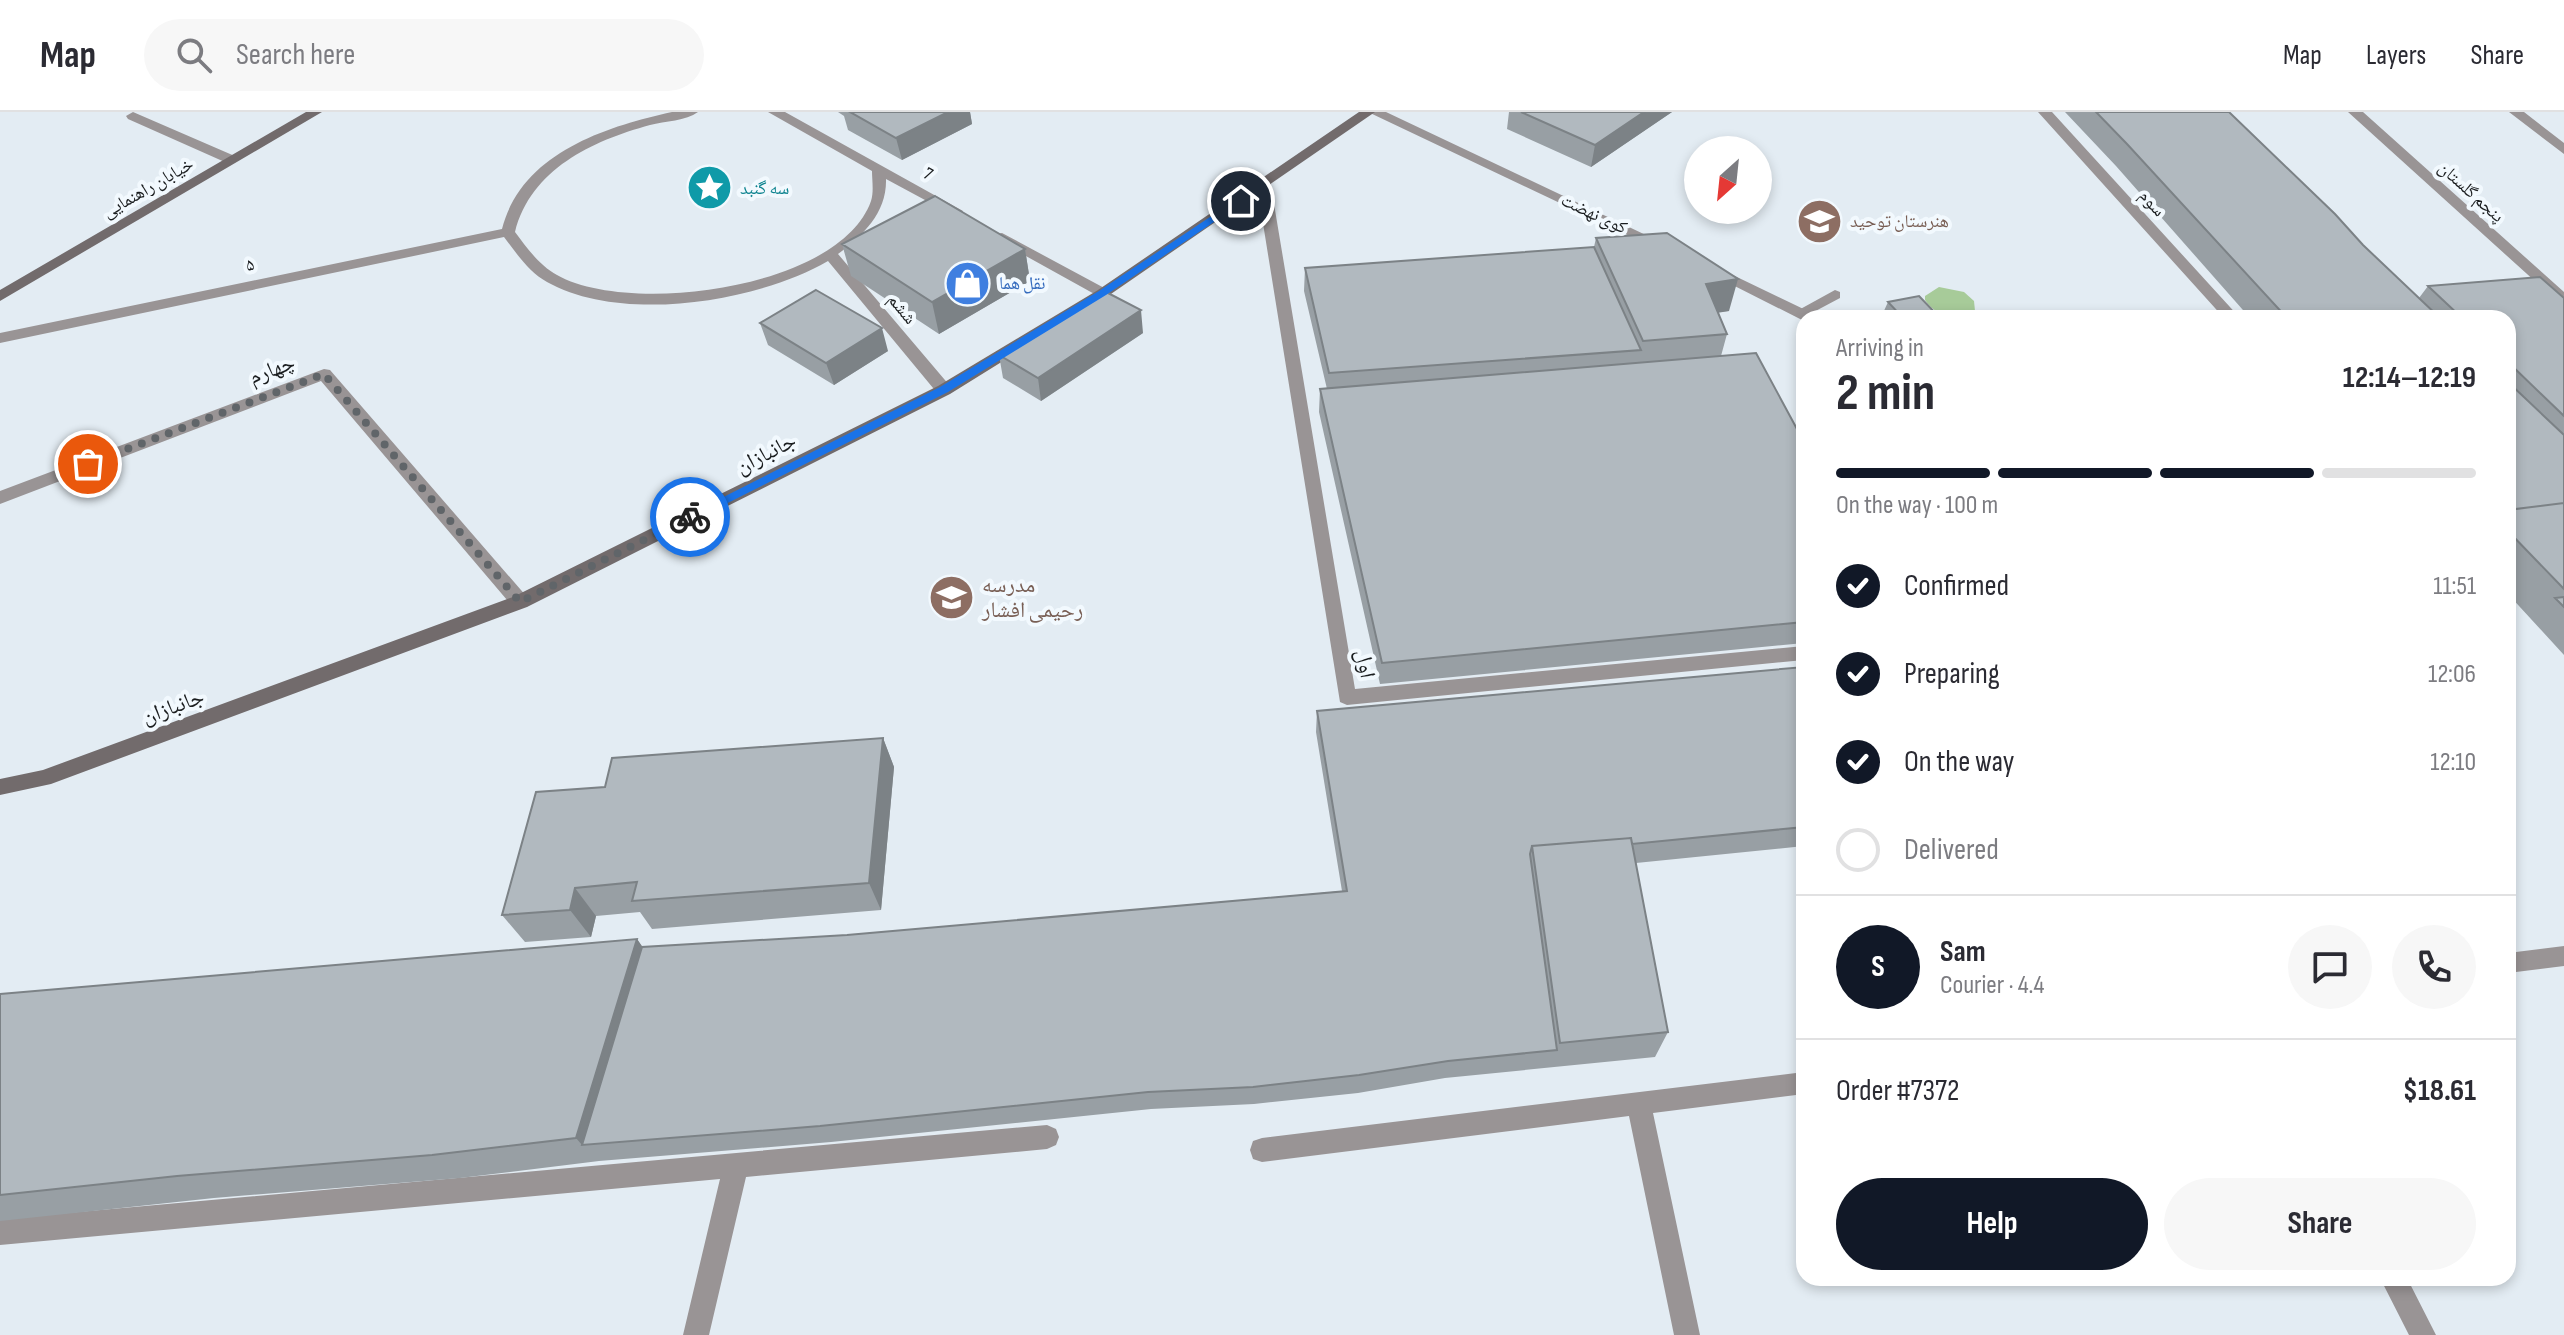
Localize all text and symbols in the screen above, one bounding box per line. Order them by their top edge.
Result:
search box [144,19,704,91]
text: Map [40,33,96,78]
icon: search [172,33,216,77]
text: Search here [236,37,355,73]
text: Map [2283,39,2322,72]
text: Layers [2366,39,2426,72]
text: Share [2470,39,2524,72]
north arrow [1684,136,1772,224]
map controls [1684,136,1772,224]
street label: خیابان راهنمایی [99,154,197,222]
street label: پنجم گلستان [2433,157,2508,228]
street label: 7 [920,163,937,185]
place icon: سه گنبد [685,164,733,212]
pin [1207,167,1275,235]
place label: سه گنبد [740,178,789,199]
icon: home [1219,179,1263,223]
street label: سوم [2134,185,2170,221]
street label: کوی نهضت [1558,190,1631,239]
school or university icon: هنرستان توحید [1795,197,1843,245]
place label: هنرستان توحید [1850,211,1949,232]
street label: ۵ [244,254,256,276]
shop icon: نقل هما [944,259,992,307]
place label: نقل هما [999,273,1046,294]
street label: ششم [882,289,921,329]
text: Arriving in [1836,333,1924,364]
street label: چهارم [245,349,299,391]
text: 12:14–12:19 [2343,360,2476,396]
text: 2 min [1836,362,1935,425]
street label: جانبازان [731,427,801,481]
pin [54,430,122,498]
icon: bag [66,442,110,486]
courier [650,477,730,557]
text: On the way · 100 m [1836,490,1998,521]
icon: bike [668,495,712,539]
icon: check [1836,564,1880,608]
text: Confirmed [1904,568,2009,604]
text: 11:51 [2433,571,2476,602]
place label: مدرسه رحیمی افشار [981,572,1083,624]
school or university icon: مدرسه رحیمی افشار [927,574,975,622]
street label: اول [1349,648,1381,680]
icon: check [1836,652,1880,696]
text: Preparing [1904,656,2000,692]
text: 12:06 [2428,659,2476,690]
street label: جانبازان [138,683,208,731]
icon: check [1836,740,1880,784]
text: On the way [1904,744,2014,780]
text: 12:10 [2430,747,2476,778]
text: Delivered [1904,832,1999,868]
button: chat [2288,925,2372,1009]
button: phone [2392,925,2476,1009]
text: Sam [1940,934,1986,970]
text: S [1871,949,1885,985]
text: Courier · 4.4 [1940,970,2044,1001]
text: Order #7372 [1836,1073,1959,1109]
text: $18.61 [2403,1073,2476,1109]
button: Help [1836,1178,2148,1270]
button: Share [2164,1178,2476,1270]

